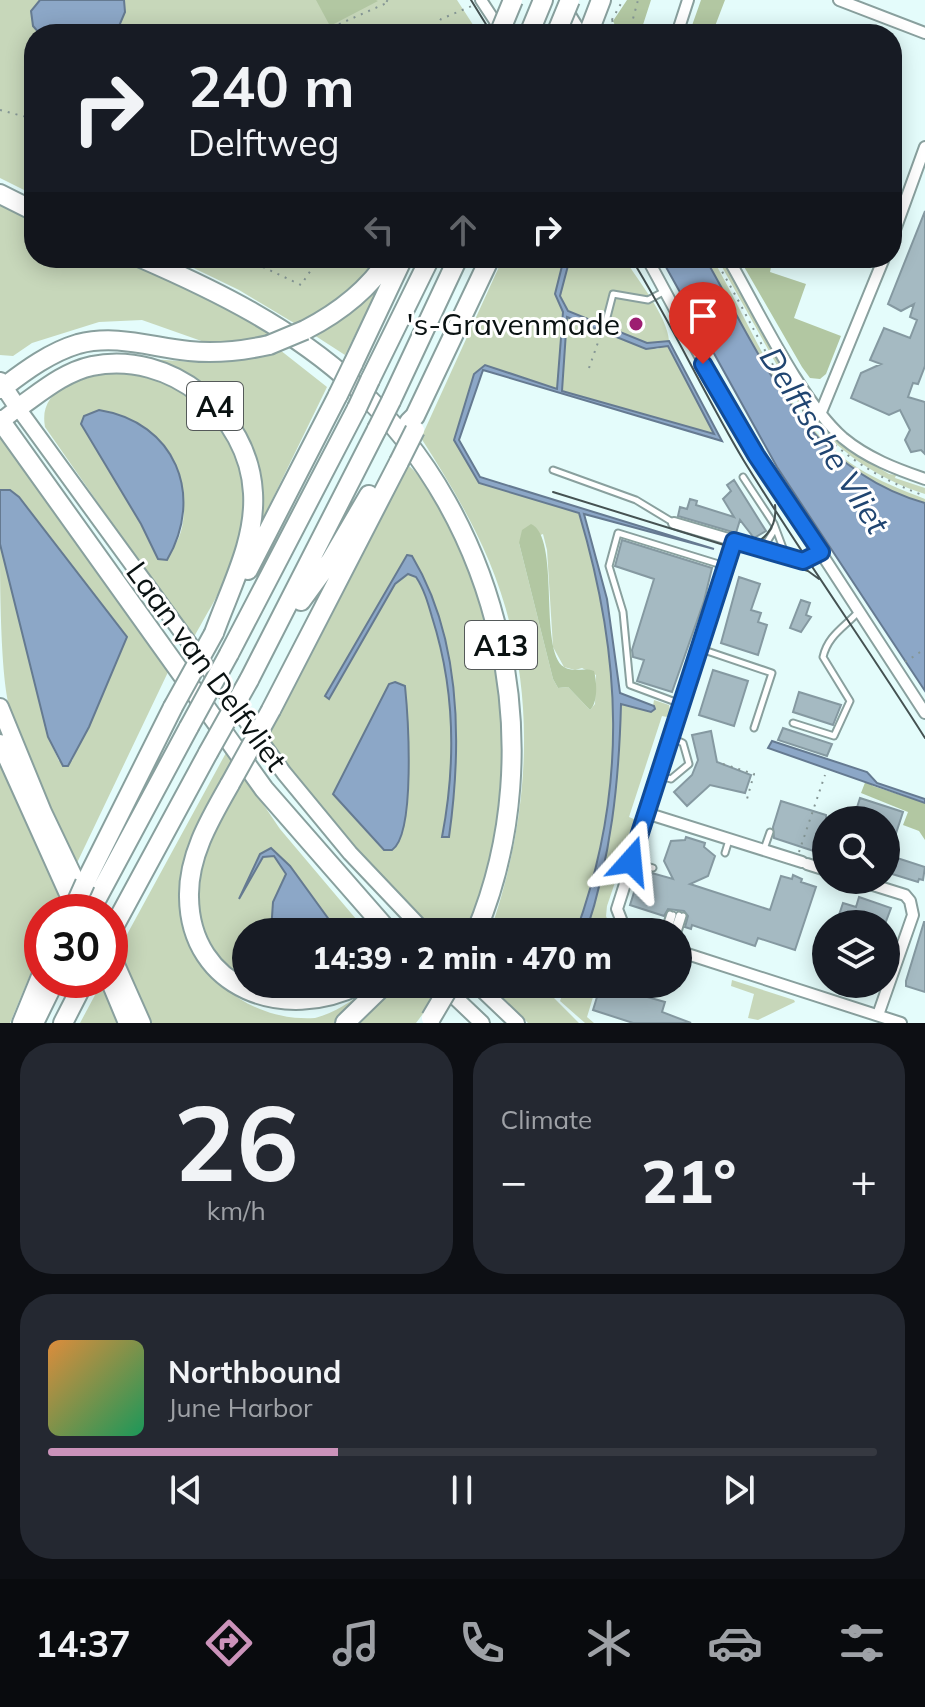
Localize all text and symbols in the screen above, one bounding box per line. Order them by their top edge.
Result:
text: 240 m [188,51,355,121]
icon: right [56,56,160,160]
text: Delftweg [188,120,340,165]
icon: left [357,208,401,252]
icon: ahead [441,208,485,252]
icon: right [525,208,569,252]
pin [669,282,737,364]
icon: arrive [681,294,725,338]
place label: 's-Gravenmade [407,305,620,343]
marker: 's-Gravenmade [627,315,645,333]
water label: Delftsche Vliet [752,339,899,541]
road number: A4 [187,382,243,430]
street label: Laan van Delfvliet [118,554,296,778]
road number: A13 [465,621,537,669]
map controls [812,806,900,998]
button: search [812,806,900,894]
position arrow [589,819,673,903]
speed limit sign: 30 [24,894,128,998]
button: layers [812,910,900,998]
text: 14:39 · 2 min · 470 m [312,939,612,977]
text: 26 [174,1076,299,1207]
text: Climate [501,1103,592,1136]
text: 21° [641,1143,736,1218]
text: − [501,1153,527,1208]
text: + [851,1153,877,1208]
text: km/h [207,1194,266,1227]
text: Northbound [168,1353,341,1391]
text: June Harbor [168,1391,313,1424]
icon: previous [164,1468,208,1512]
icon: pause [440,1468,484,1512]
icon: next [717,1468,761,1512]
icon: directions [201,1615,257,1671]
icon: music [328,1615,384,1671]
icon: phone [454,1615,510,1671]
icon: climate [581,1615,637,1671]
icon: car [707,1615,763,1671]
icon: filters [834,1615,890,1671]
text: 14:37 [35,1621,131,1666]

